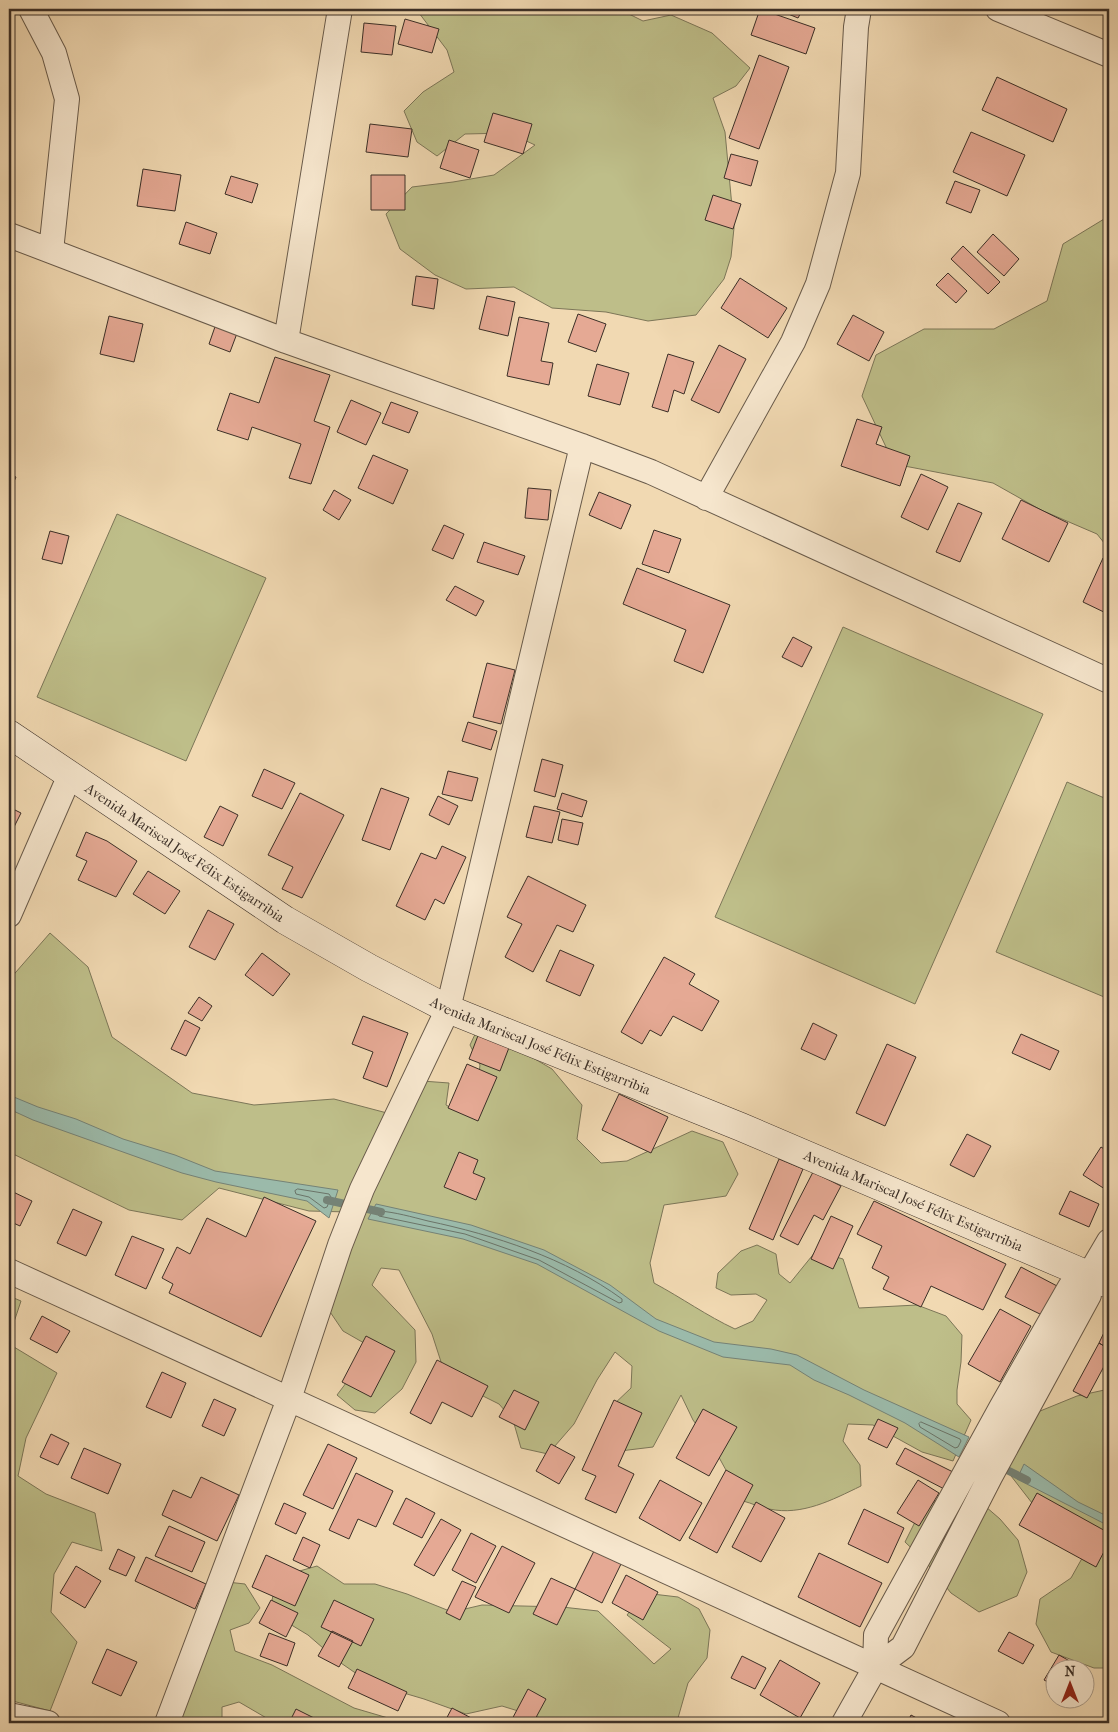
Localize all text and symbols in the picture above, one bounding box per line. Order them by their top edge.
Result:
street label: Avenida Mariscal José Félix Estigarribia [81,779,288,926]
street label: Avenida Mariscal José Félix Estigarribia [427,992,654,1098]
street label: Avenida Mariscal José Félix Estigarribia [801,1146,1026,1255]
north arrow [1046,1660,1096,1710]
text: N [1065,1663,1076,1680]

